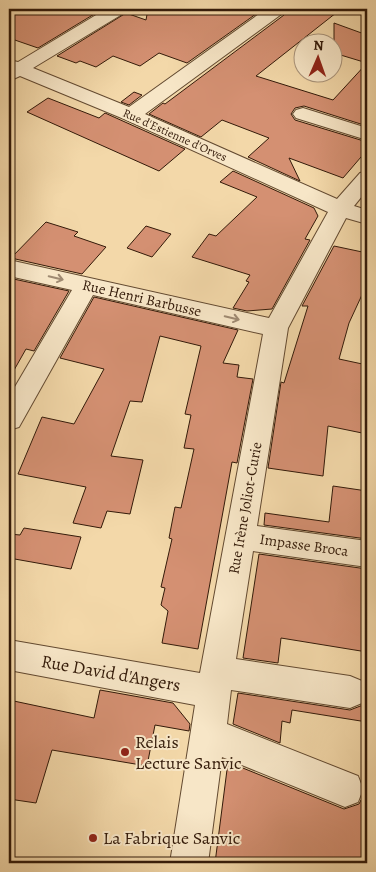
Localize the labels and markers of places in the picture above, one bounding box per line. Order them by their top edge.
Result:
place label: Relais Lecture Sanvic [135,730,242,775]
marker: Relais Lecture Sanvic [119,746,131,758]
place label: La Fabrique Sanvic [103,826,240,850]
marker: La Fabrique Sanvic [87,832,99,844]

